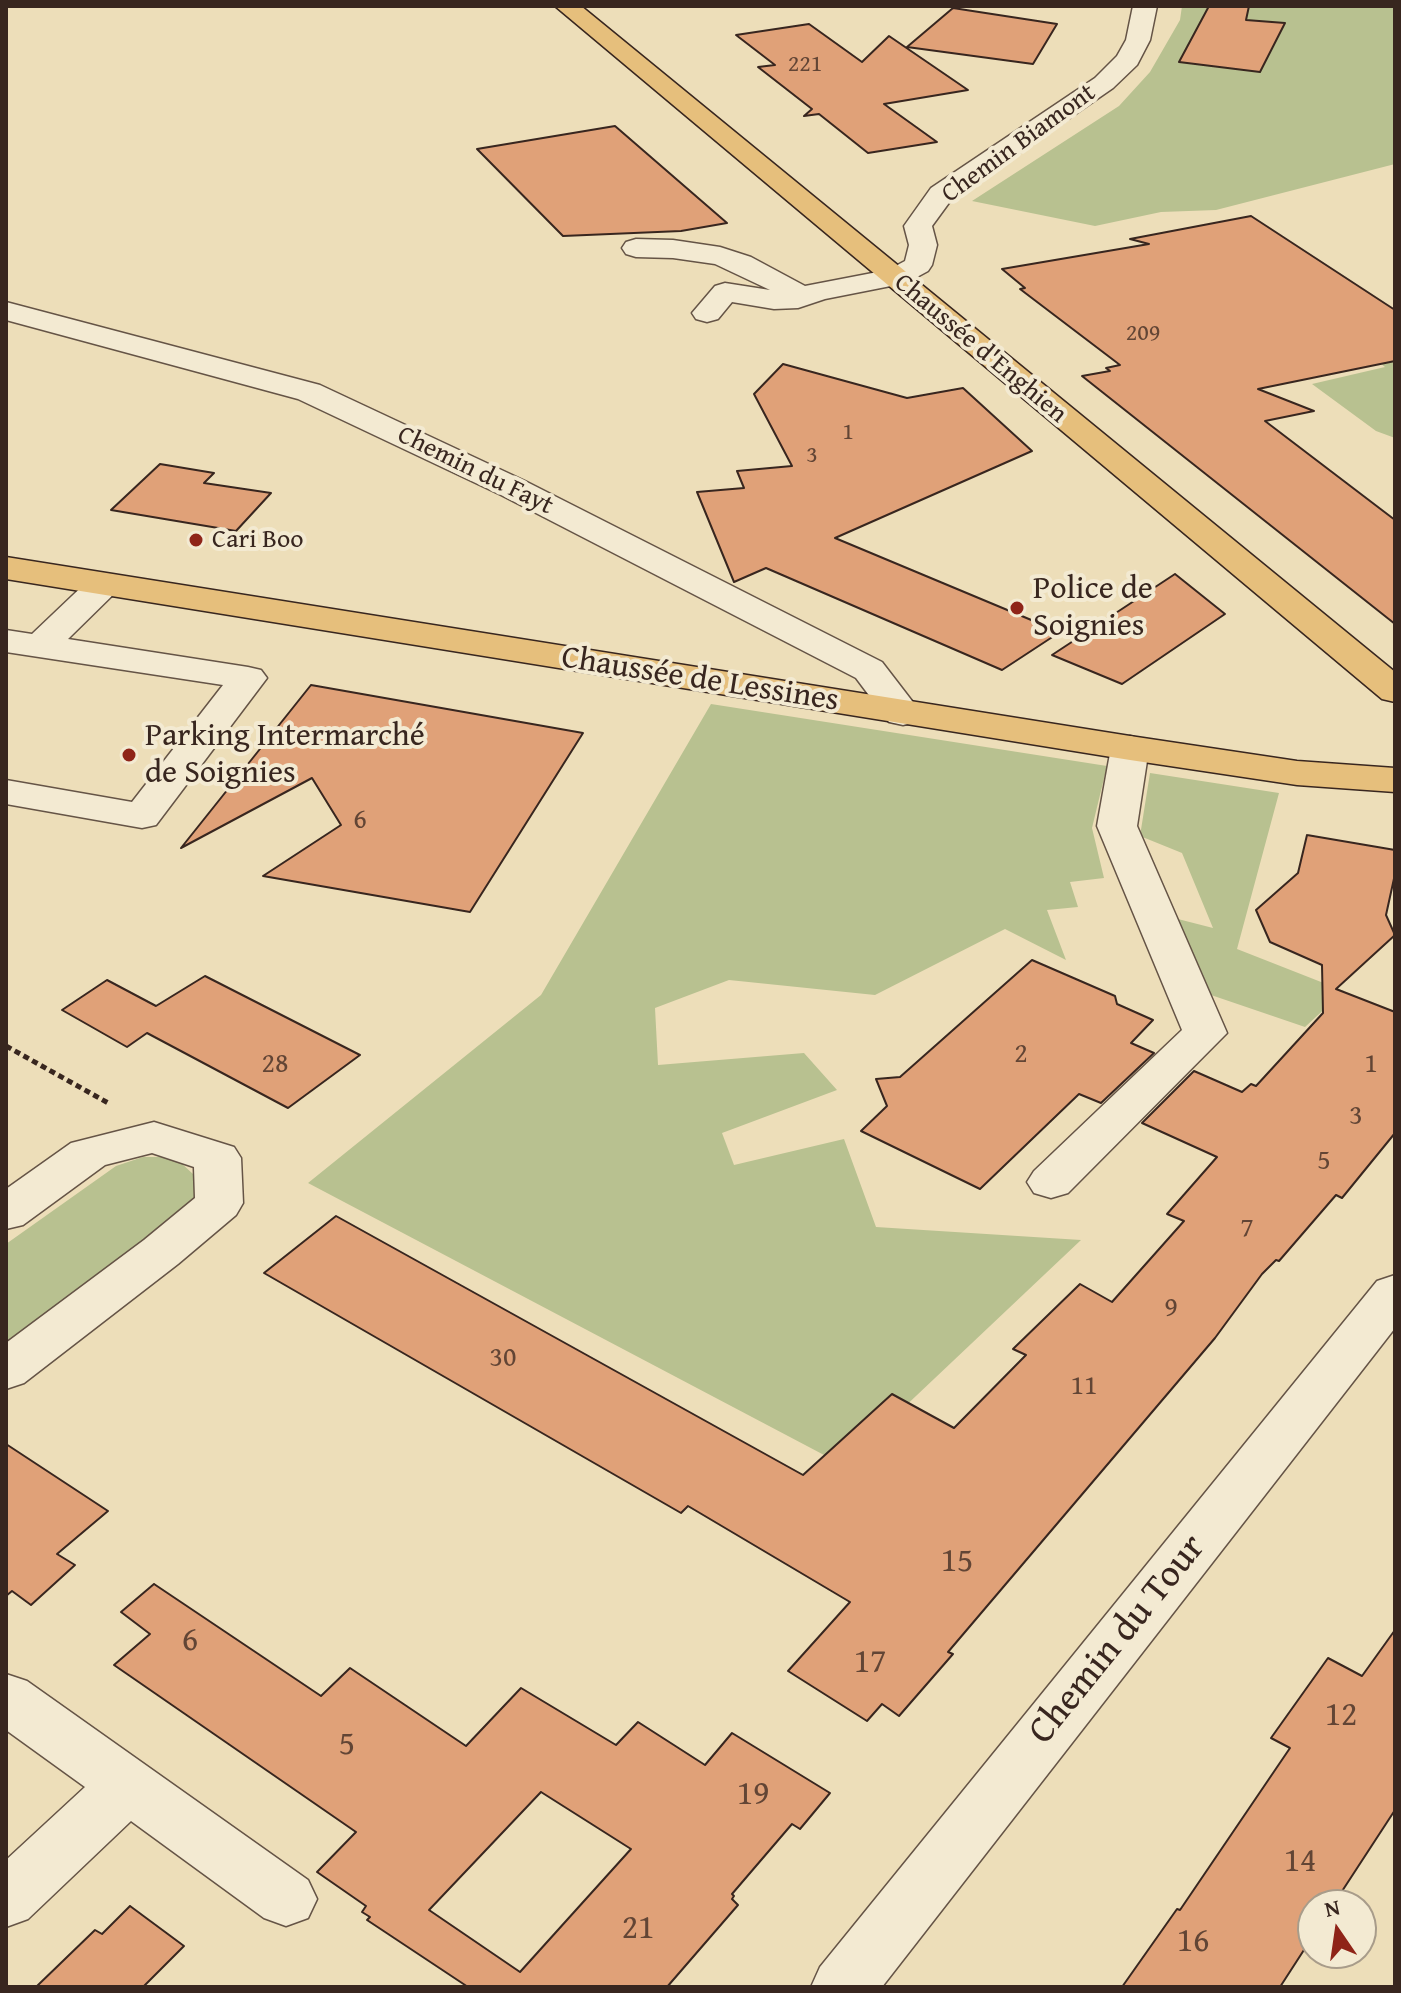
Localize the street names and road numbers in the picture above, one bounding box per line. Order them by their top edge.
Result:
street label: Chemin Biamont [936,78,1102,210]
street label: Chaussée d'Enghien [887,268,1073,430]
street label: Chemin du Fayt [392,420,558,522]
street label: Chaussée de Lessines [559,639,841,721]
street label: Chemin du Tour [1020,1526,1216,1754]

